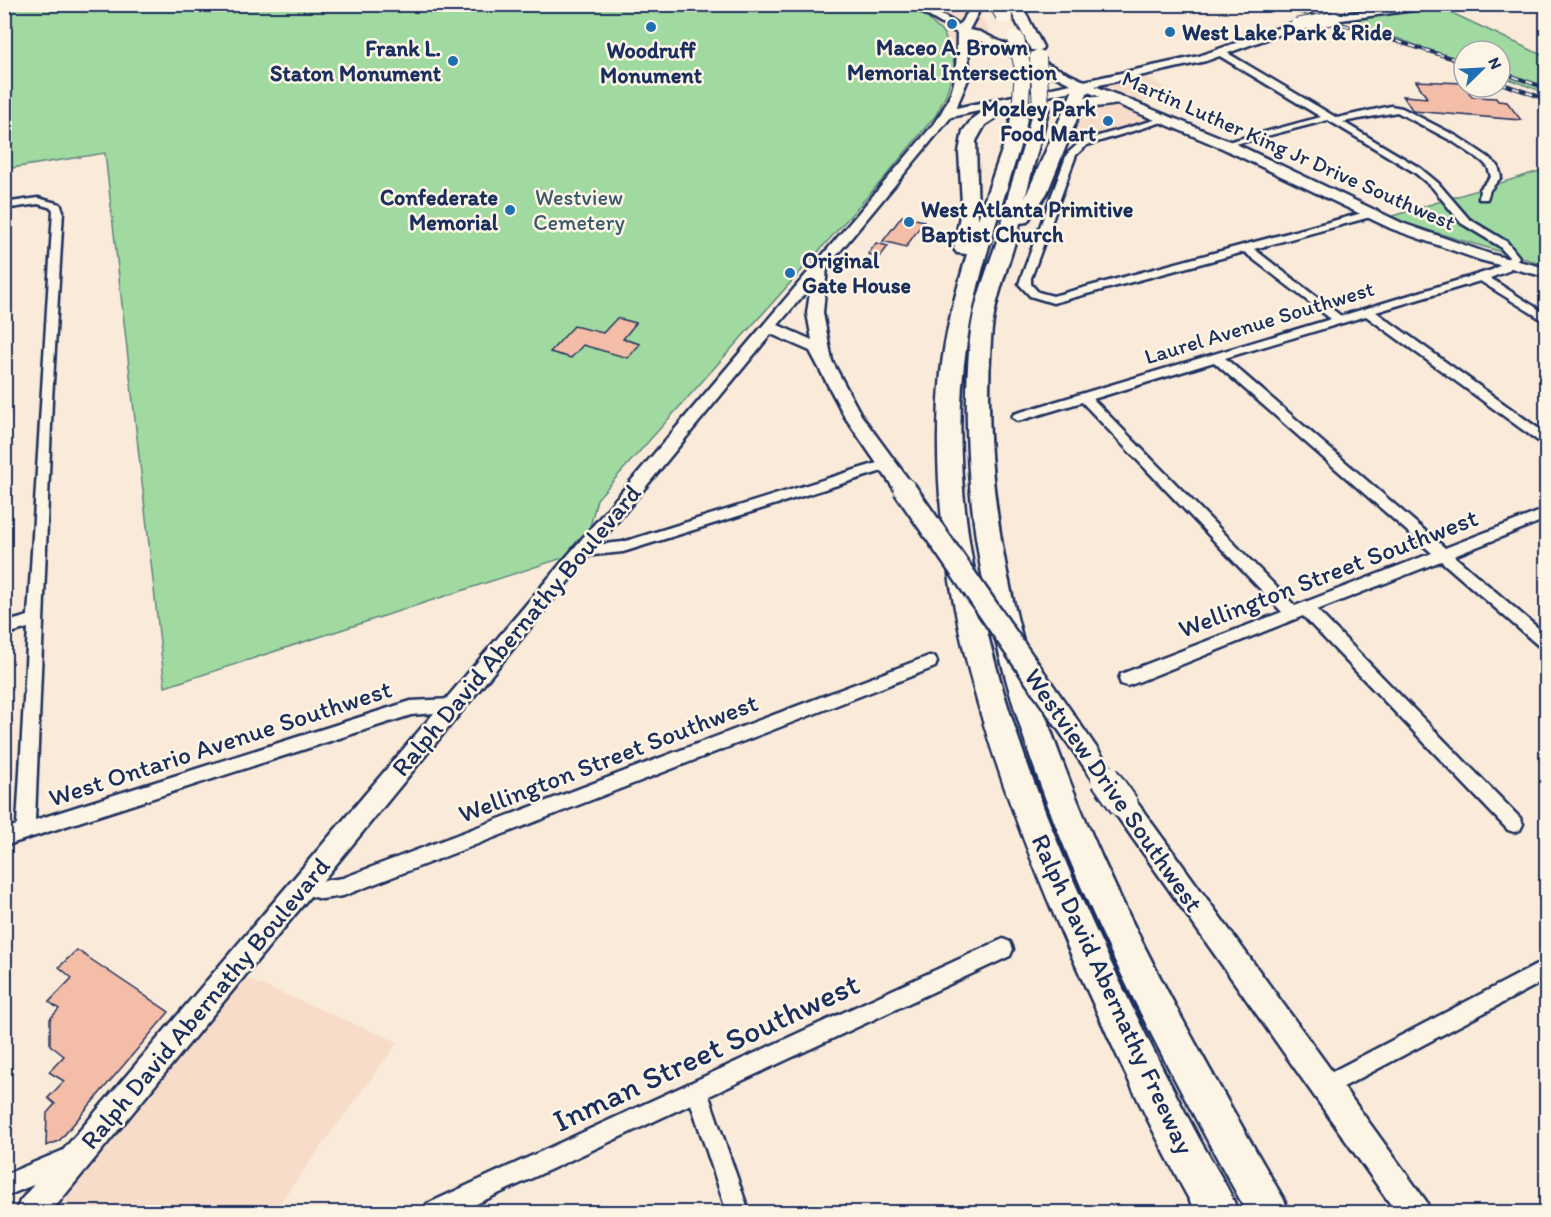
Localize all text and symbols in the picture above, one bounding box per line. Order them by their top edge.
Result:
marker: Maceo A. Brown Memorial Intersection [945,17,959,31]
place label: West Lake Park & Ride [1182,19,1392,46]
marker: Woodruff Monument [644,20,658,34]
marker: West Lake Park & Ride [1163,25,1177,39]
place label: Maceo A. Brown Memorial Intersection [847,34,1058,86]
place label: Frank L. Staton Monument [270,35,442,87]
place label: Woodruff Monument [600,37,703,89]
north arrow [1452,39,1512,99]
marker: Frank L. Staton Monument [446,54,460,68]
text: N [1484,54,1506,72]
street label: Martin Luther King Jr Drive Southwest [1118,65,1460,236]
place label: Mozley Park Food Mart [981,95,1097,147]
marker: Mozley Park Food Mart [1101,114,1115,128]
place label: Confederate Memorial [380,184,499,236]
park label: Westview Cemetery [533,184,625,236]
place label: West Atlanta Primitive Baptist Church [921,196,1134,248]
marker: Confederate Memorial [503,203,517,217]
marker: West Atlanta Primitive Baptist Church [902,215,916,229]
place label: Original Gate House [802,247,911,299]
marker: Original Gate House [783,266,797,280]
street label: Laurel Avenue Southwest [1141,275,1377,370]
street label: Ralph David Abernathy Boulevard [384,477,648,783]
street label: Wellington Street Southwest [1174,501,1482,645]
street label: Westview Drive Southwest [1018,662,1211,918]
street label: West Ontario Avenue Southwest [45,672,396,814]
street label: Wellington Street Southwest [454,686,762,830]
street label: Ralph David Abernathy Freeway [1025,829,1201,1159]
street label: Ralph David Abernathy Boulevard [73,850,337,1156]
street label: Inman Street Southwest [547,964,865,1140]

